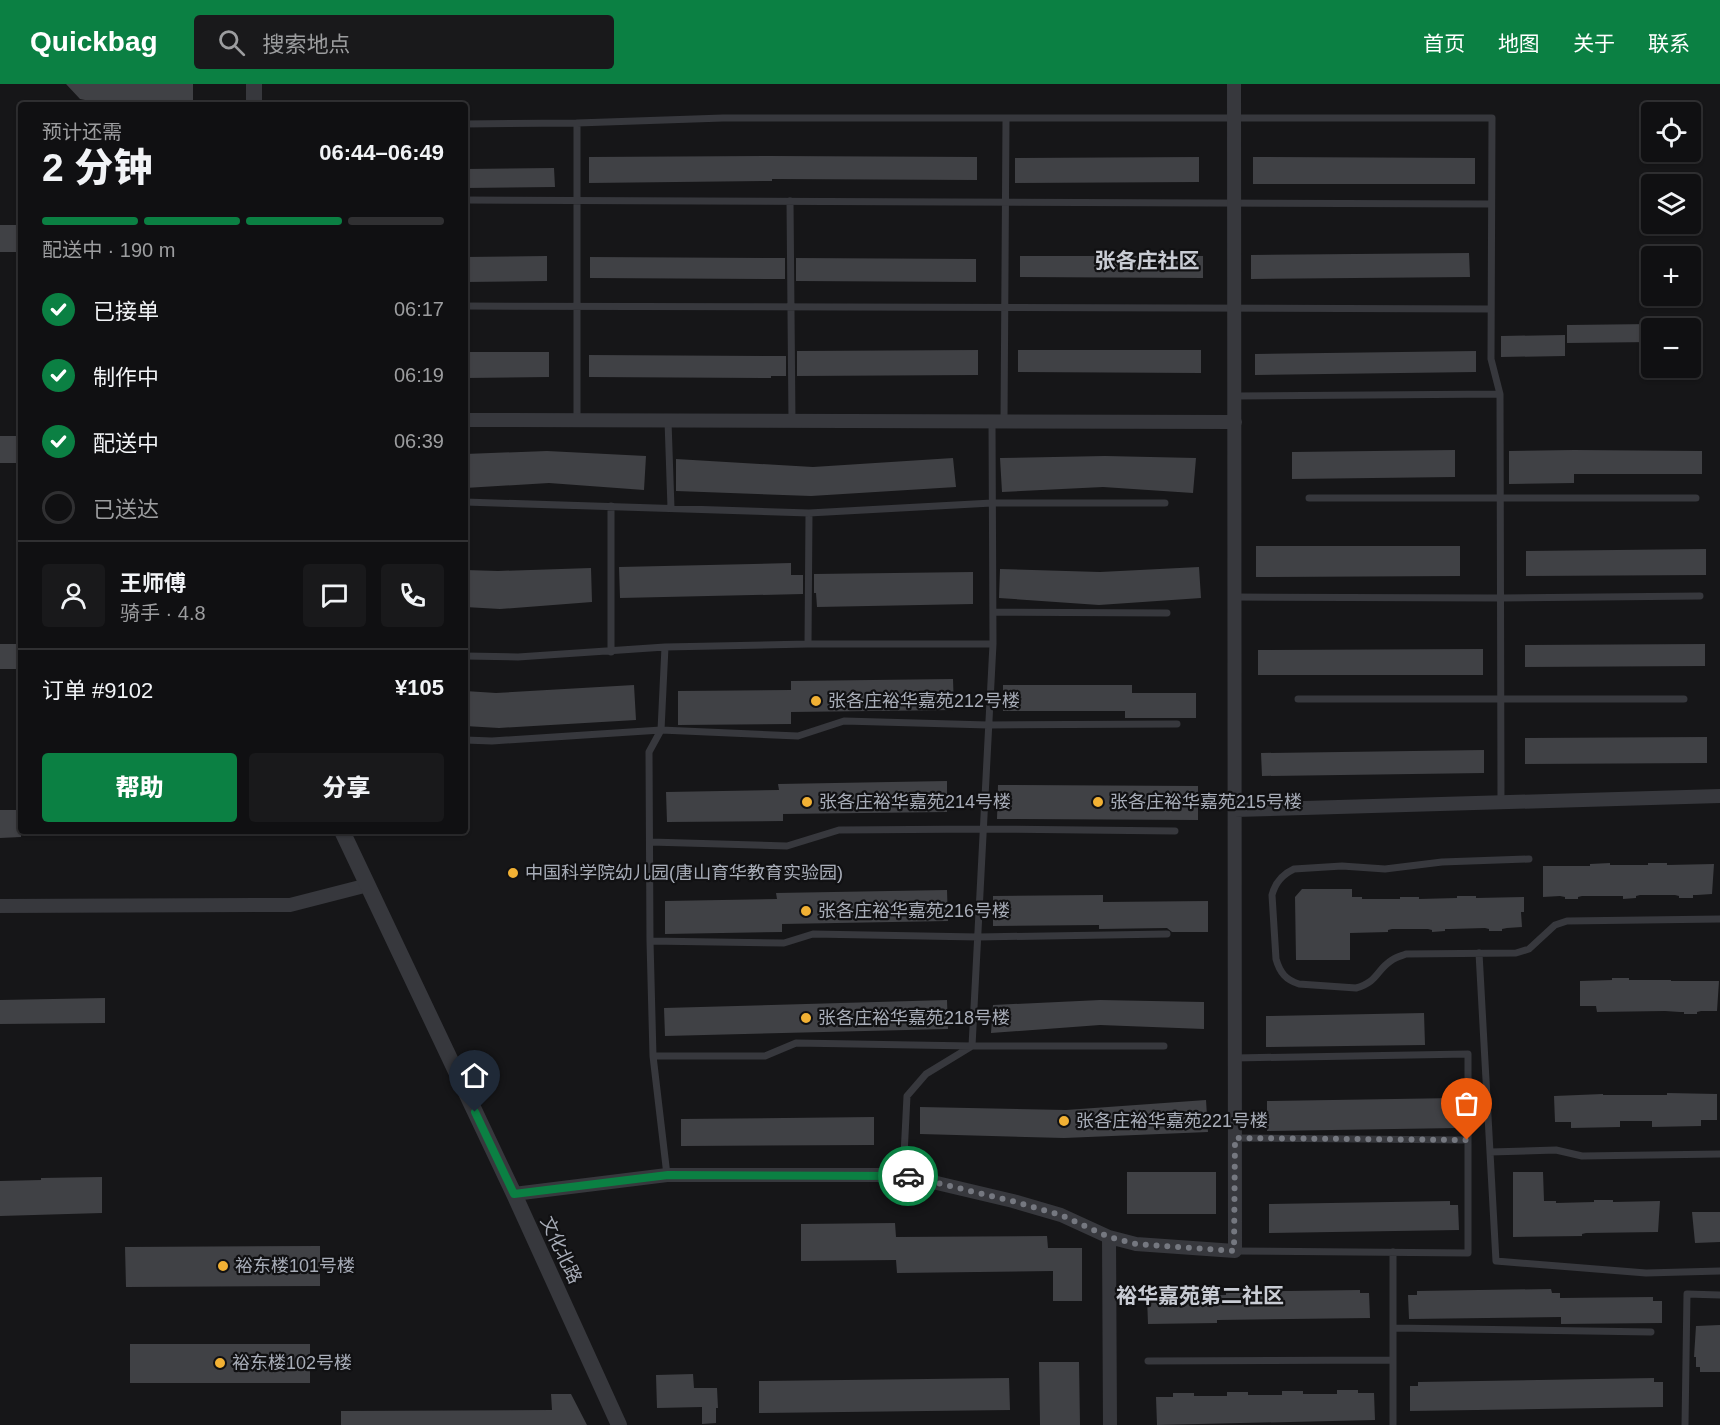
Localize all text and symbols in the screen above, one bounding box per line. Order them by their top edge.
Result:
search box [194,15,614,69]
text: Quickbag [30,26,158,57]
icon: search [215,26,248,59]
text: 搜索地点 [263,32,351,57]
text: 首页 [1423,32,1465,55]
text: 地图 [1498,32,1540,55]
text: 关于 [1573,32,1615,55]
text: 联系 [1648,32,1690,55]
map controls [1641,102,1701,378]
button: locate [1641,102,1701,162]
text: 预计还需 [42,121,122,143]
text: 06:44–06:49 [319,140,444,165]
text: 2 分钟 [42,146,153,189]
button: layers [1641,174,1701,234]
text: 配送中 · 190 m [42,239,175,261]
button: + [1641,246,1701,306]
district label: 张各庄社区 [1095,249,1200,272]
icon: check [42,293,75,326]
text: 06:17 [394,298,444,320]
text: 已接单 [93,299,159,324]
button: − [1641,318,1701,378]
icon: check [42,359,75,392]
text: 06:19 [394,364,444,386]
text: 制作中 [93,365,159,390]
icon: check [42,425,75,458]
text: 06:39 [394,430,444,452]
text: 配送中 [93,431,159,456]
text: 已送达 [93,497,159,522]
button: person [42,564,105,627]
button: chat [303,564,366,627]
button: phone [381,564,444,627]
text: 王师傅 [120,571,186,596]
text: 骑手 · 4.8 [120,602,206,624]
text: ¥105 [395,675,444,700]
text: 订单 #9102 [42,678,153,703]
place label: 张各庄裕华嘉苑212号楼 [828,691,1020,711]
marker: 张各庄裕华嘉苑212号楼 [809,694,823,708]
button: 帮助 [42,753,237,822]
button: 分享 [249,753,444,822]
place label: 张各庄裕华嘉苑214号楼 [819,792,1011,812]
place label: 张各庄裕华嘉苑215号楼 [1110,792,1302,812]
marker: 张各庄裕华嘉苑214号楼 [800,795,814,809]
marker: 张各庄裕华嘉苑215号楼 [1091,795,1105,809]
place label: 中国科学院幼儿园(唐山育华教育实验园) [525,863,843,883]
marker: 中国科学院幼儿园(唐山育华教育实验园) [506,866,520,880]
place label: 张各庄裕华嘉苑216号楼 [818,901,1010,921]
marker: 张各庄裕华嘉苑216号楼 [799,904,813,918]
place label: 张各庄裕华嘉苑218号楼 [818,1008,1010,1028]
marker: 张各庄裕华嘉苑218号楼 [799,1011,813,1025]
pin [449,1050,500,1112]
icon: home [458,1059,491,1092]
pin [1441,1078,1492,1140]
icon: bag [1450,1087,1483,1120]
place label: 张各庄裕华嘉苑221号楼 [1076,1111,1268,1131]
marker: 张各庄裕华嘉苑221号楼 [1057,1114,1071,1128]
courier [878,1146,938,1206]
icon: car [892,1160,925,1193]
street label: 文化北路 [537,1213,585,1287]
place label: 裕东楼101号楼 [235,1256,355,1276]
marker: 裕东楼101号楼 [216,1259,230,1273]
district label: 裕华嘉苑第二社区 [1116,1284,1284,1307]
place label: 裕东楼102号楼 [232,1353,352,1373]
marker: 裕东楼102号楼 [213,1356,227,1370]

